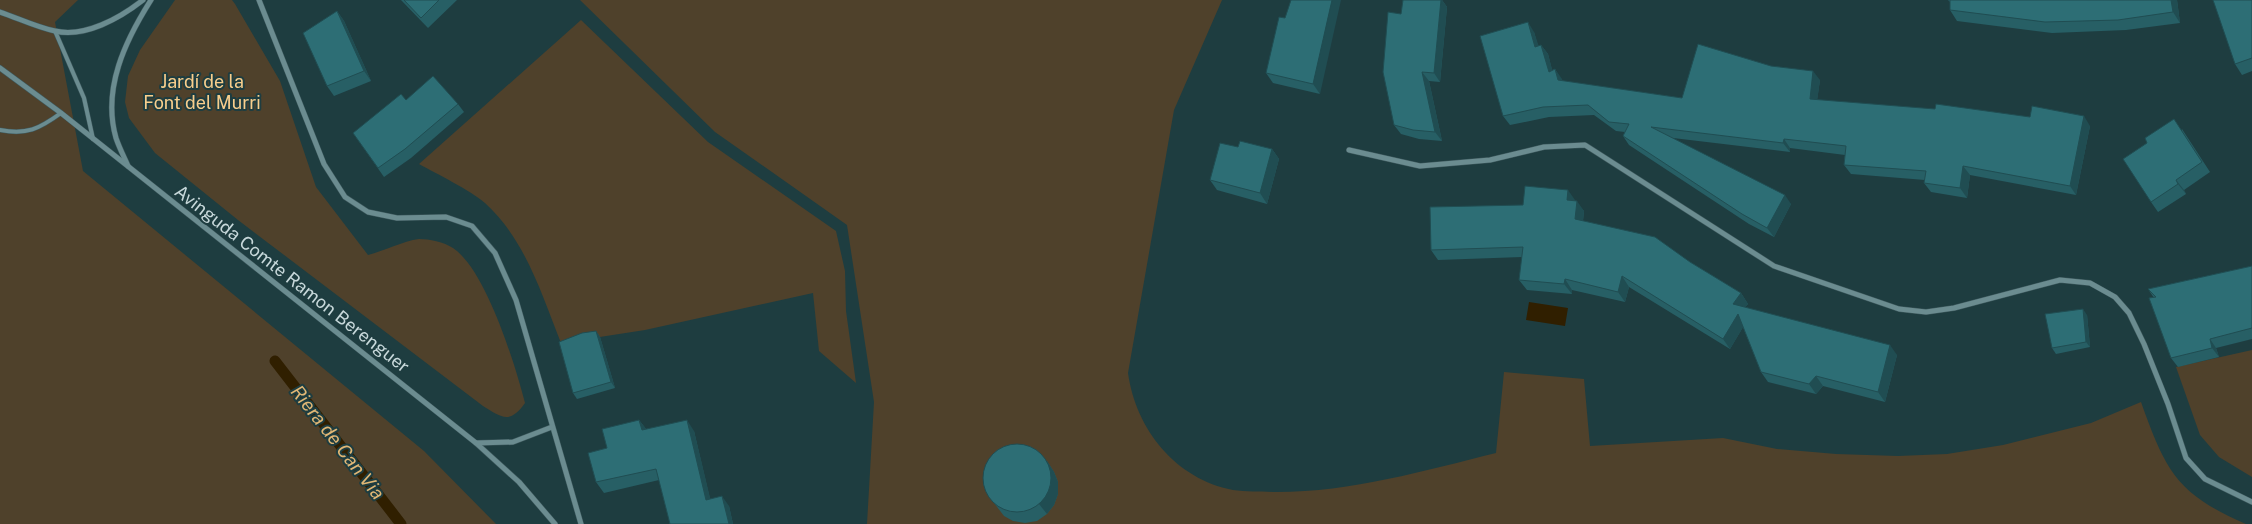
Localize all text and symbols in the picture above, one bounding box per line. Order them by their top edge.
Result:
park label: Jardí de la Font del Murri [143,71,261,113]
street label: Avinguda Comte Ramon Berenguer [171,180,414,377]
water label: Riera de Can Via [287,381,389,503]

